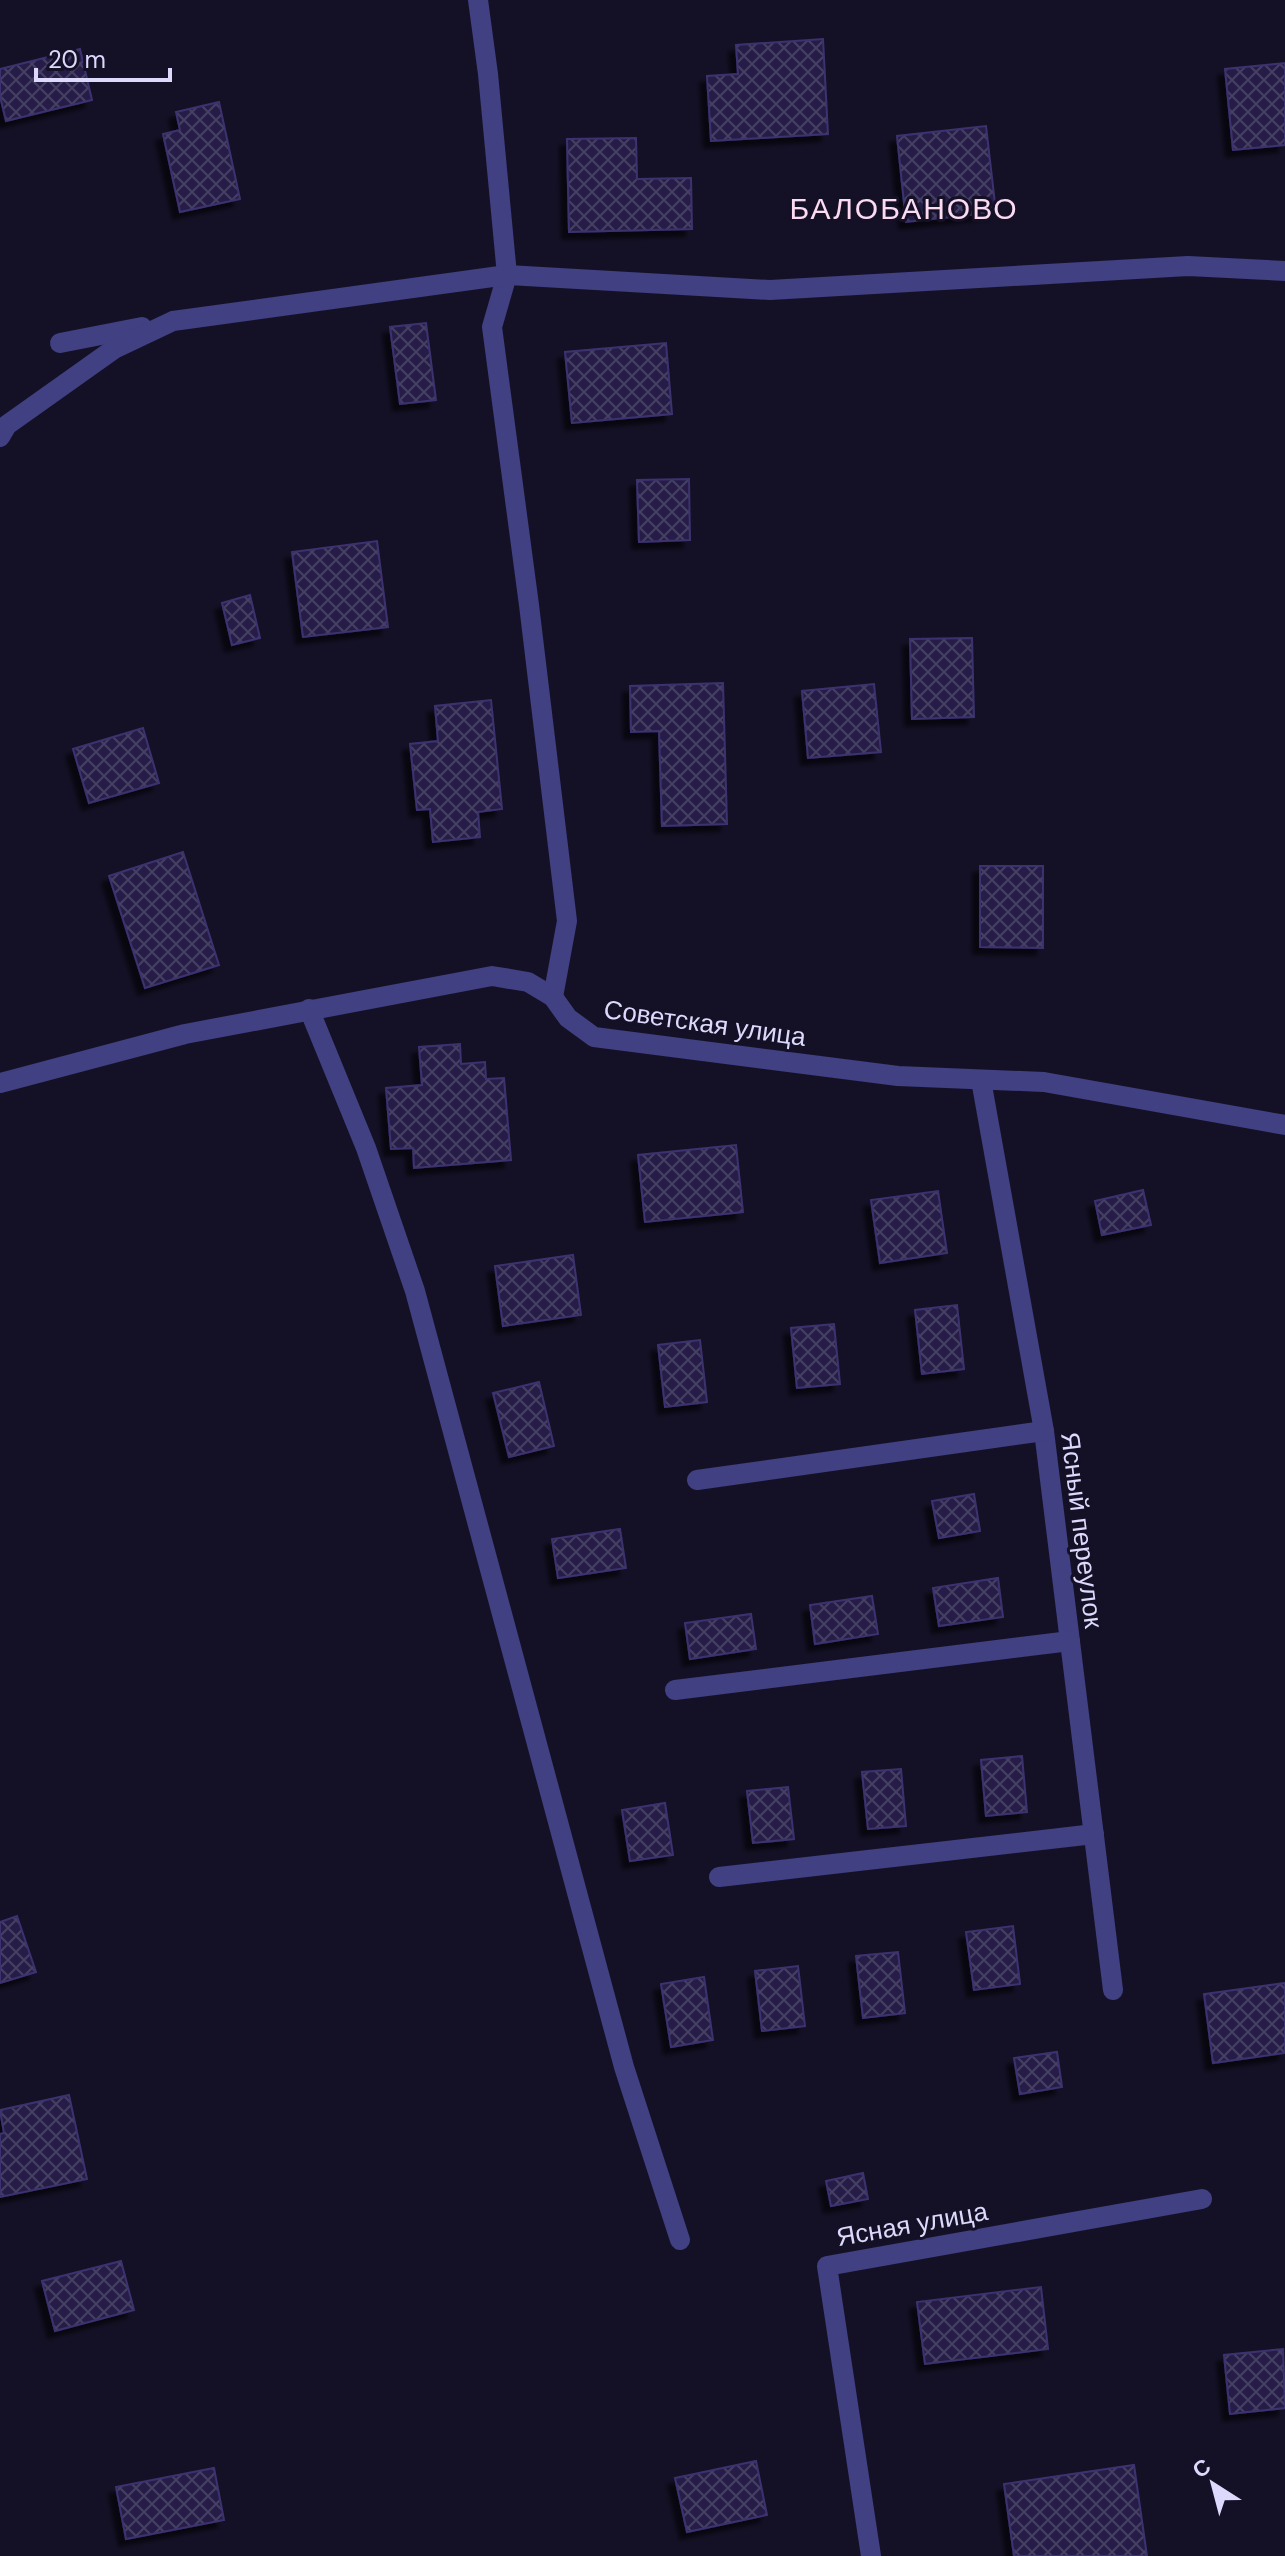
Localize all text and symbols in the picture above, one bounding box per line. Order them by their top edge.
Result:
scale bar [36,32,170,82]
text: 20 m [48,44,106,75]
district label: БАЛОБАНОВО [789,189,1019,228]
street label: Советская улица [602,992,809,1054]
street label: Ясный переулок [1053,1430,1111,1631]
street label: Ясная улица [834,2194,991,2254]
north arrow [1173,2444,1253,2524]
text: С [1187,2452,1217,2485]

